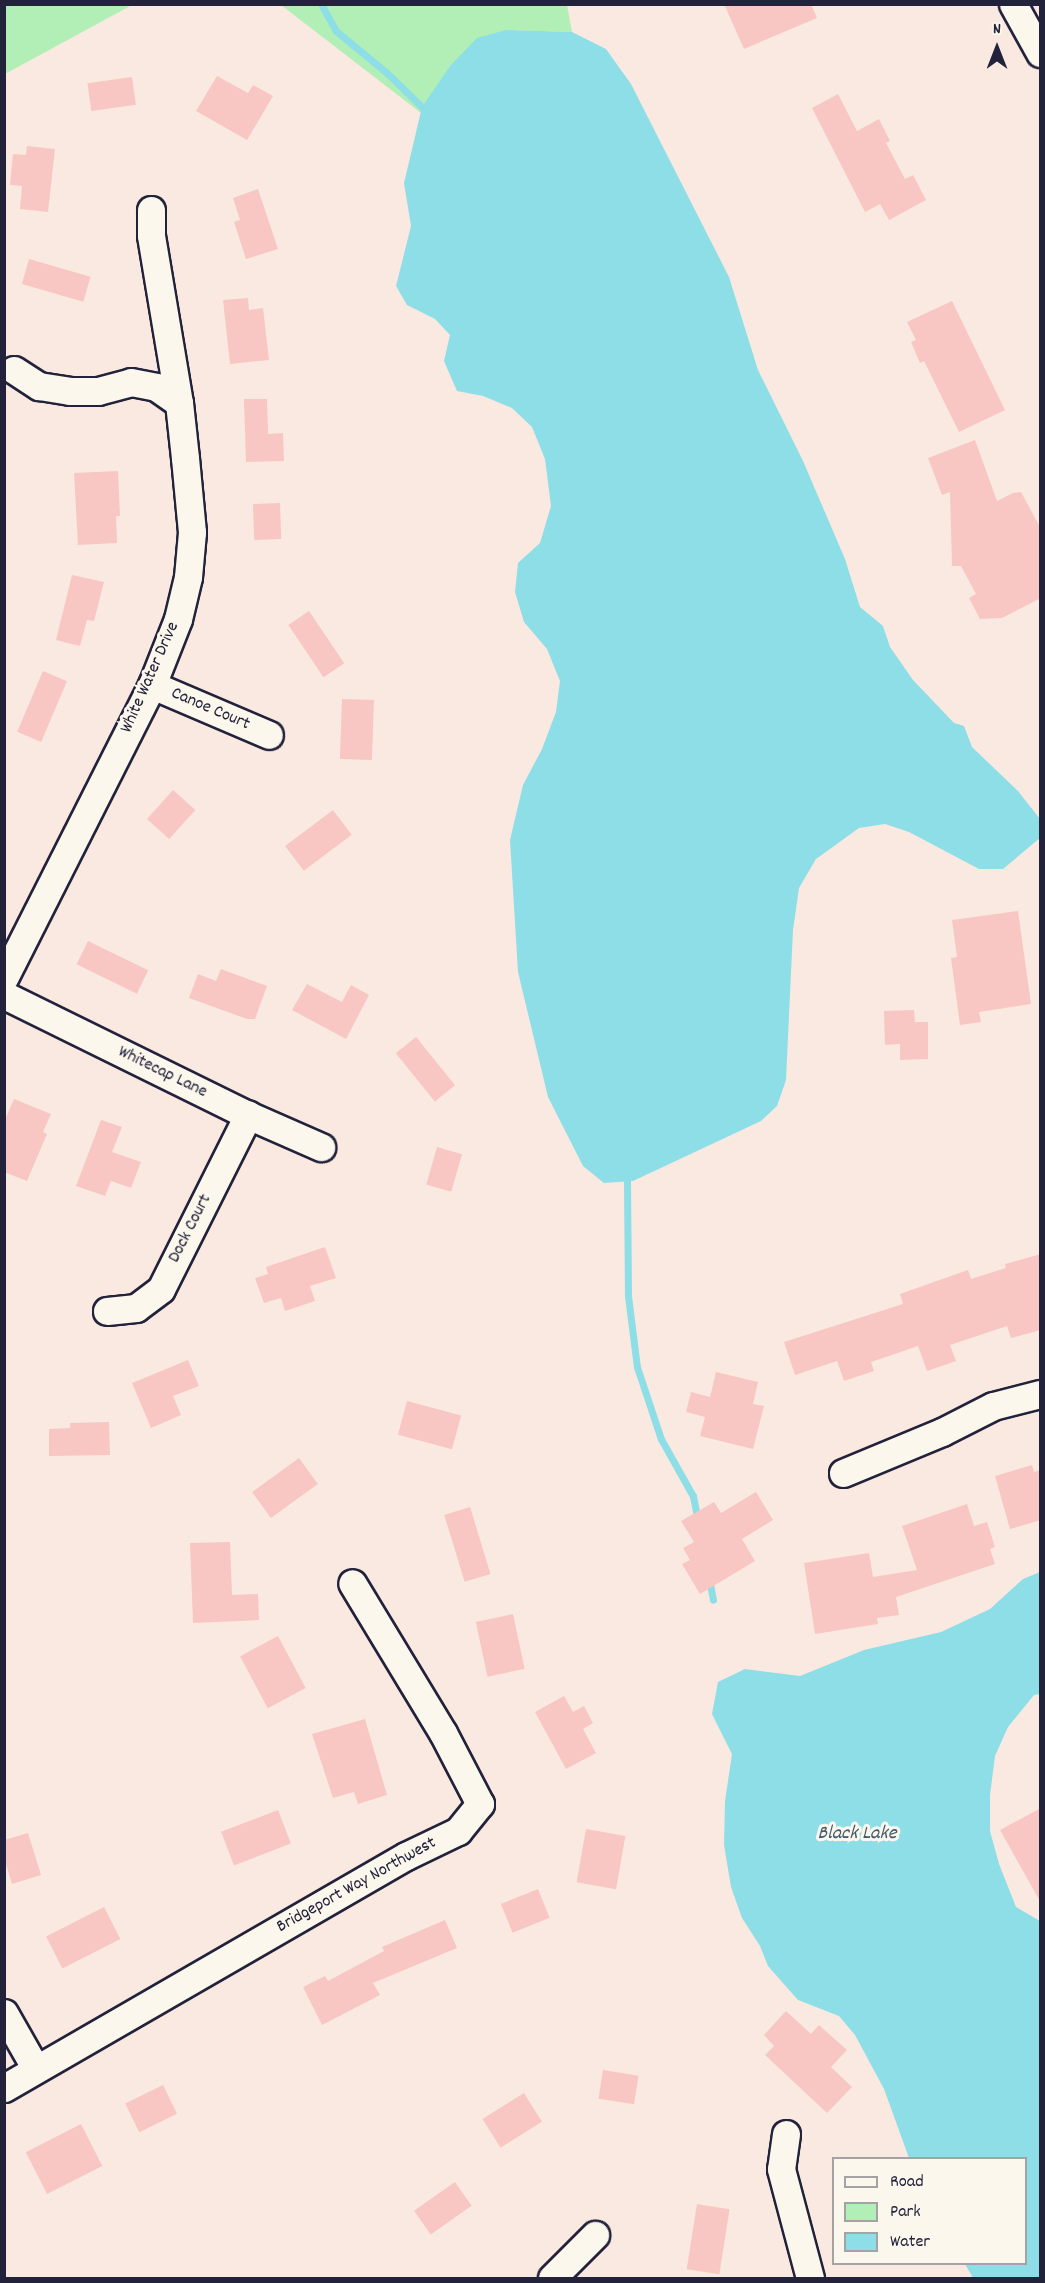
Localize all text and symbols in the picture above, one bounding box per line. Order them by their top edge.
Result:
north arrow [967,18,1027,78]
text: N [993,18,1001,41]
street label: White Water Drive [117,619,185,737]
street label: Canoe Court [167,684,253,736]
street label: Whitecap Lane [114,1042,210,1104]
street label: Dock Court [165,1191,217,1267]
water label: Black Lake [818,1822,896,1846]
street label: Bridgeport Way Northwest [274,1833,440,1939]
legend [832,2157,1027,2265]
text: Road [890,2170,924,2195]
text: Park [890,2200,921,2225]
text: Water [890,2230,930,2255]

